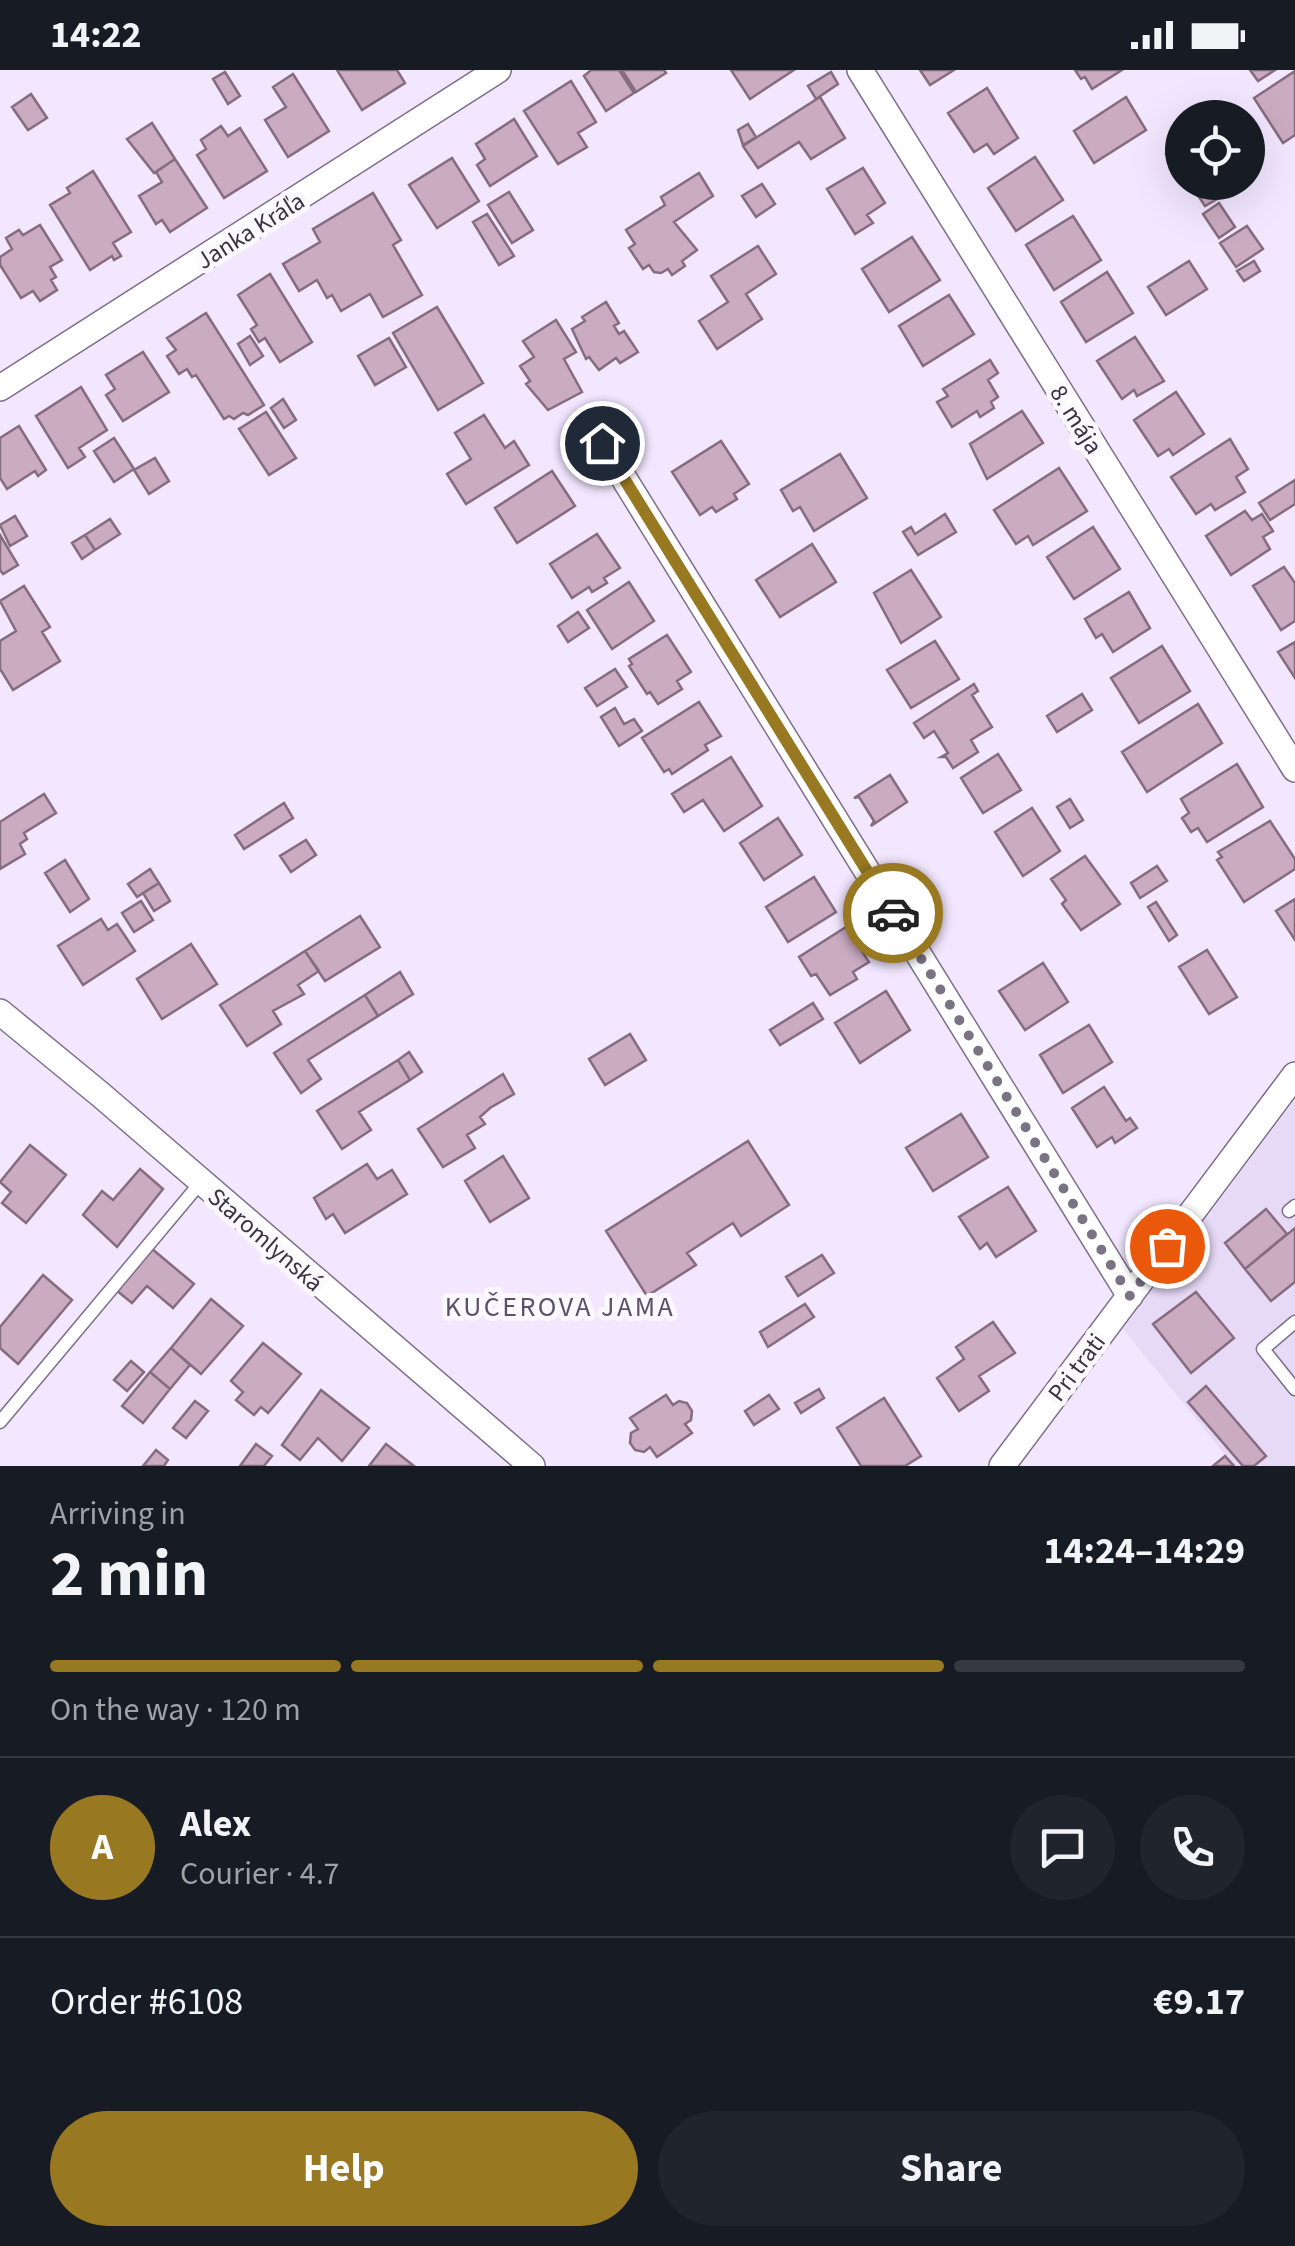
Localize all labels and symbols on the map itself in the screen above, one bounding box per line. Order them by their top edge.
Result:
street label: Janka Kráľa [189,183,312,278]
street label: 8. mája [1041,378,1111,461]
pin [560,401,645,486]
courier [843,863,943,963]
street label: Staromlynská [200,1179,331,1300]
pin [1125,1204,1210,1289]
district label: KUČEROVA JAMA [445,1287,675,1327]
street label: Pri trati [1039,1326,1114,1409]

